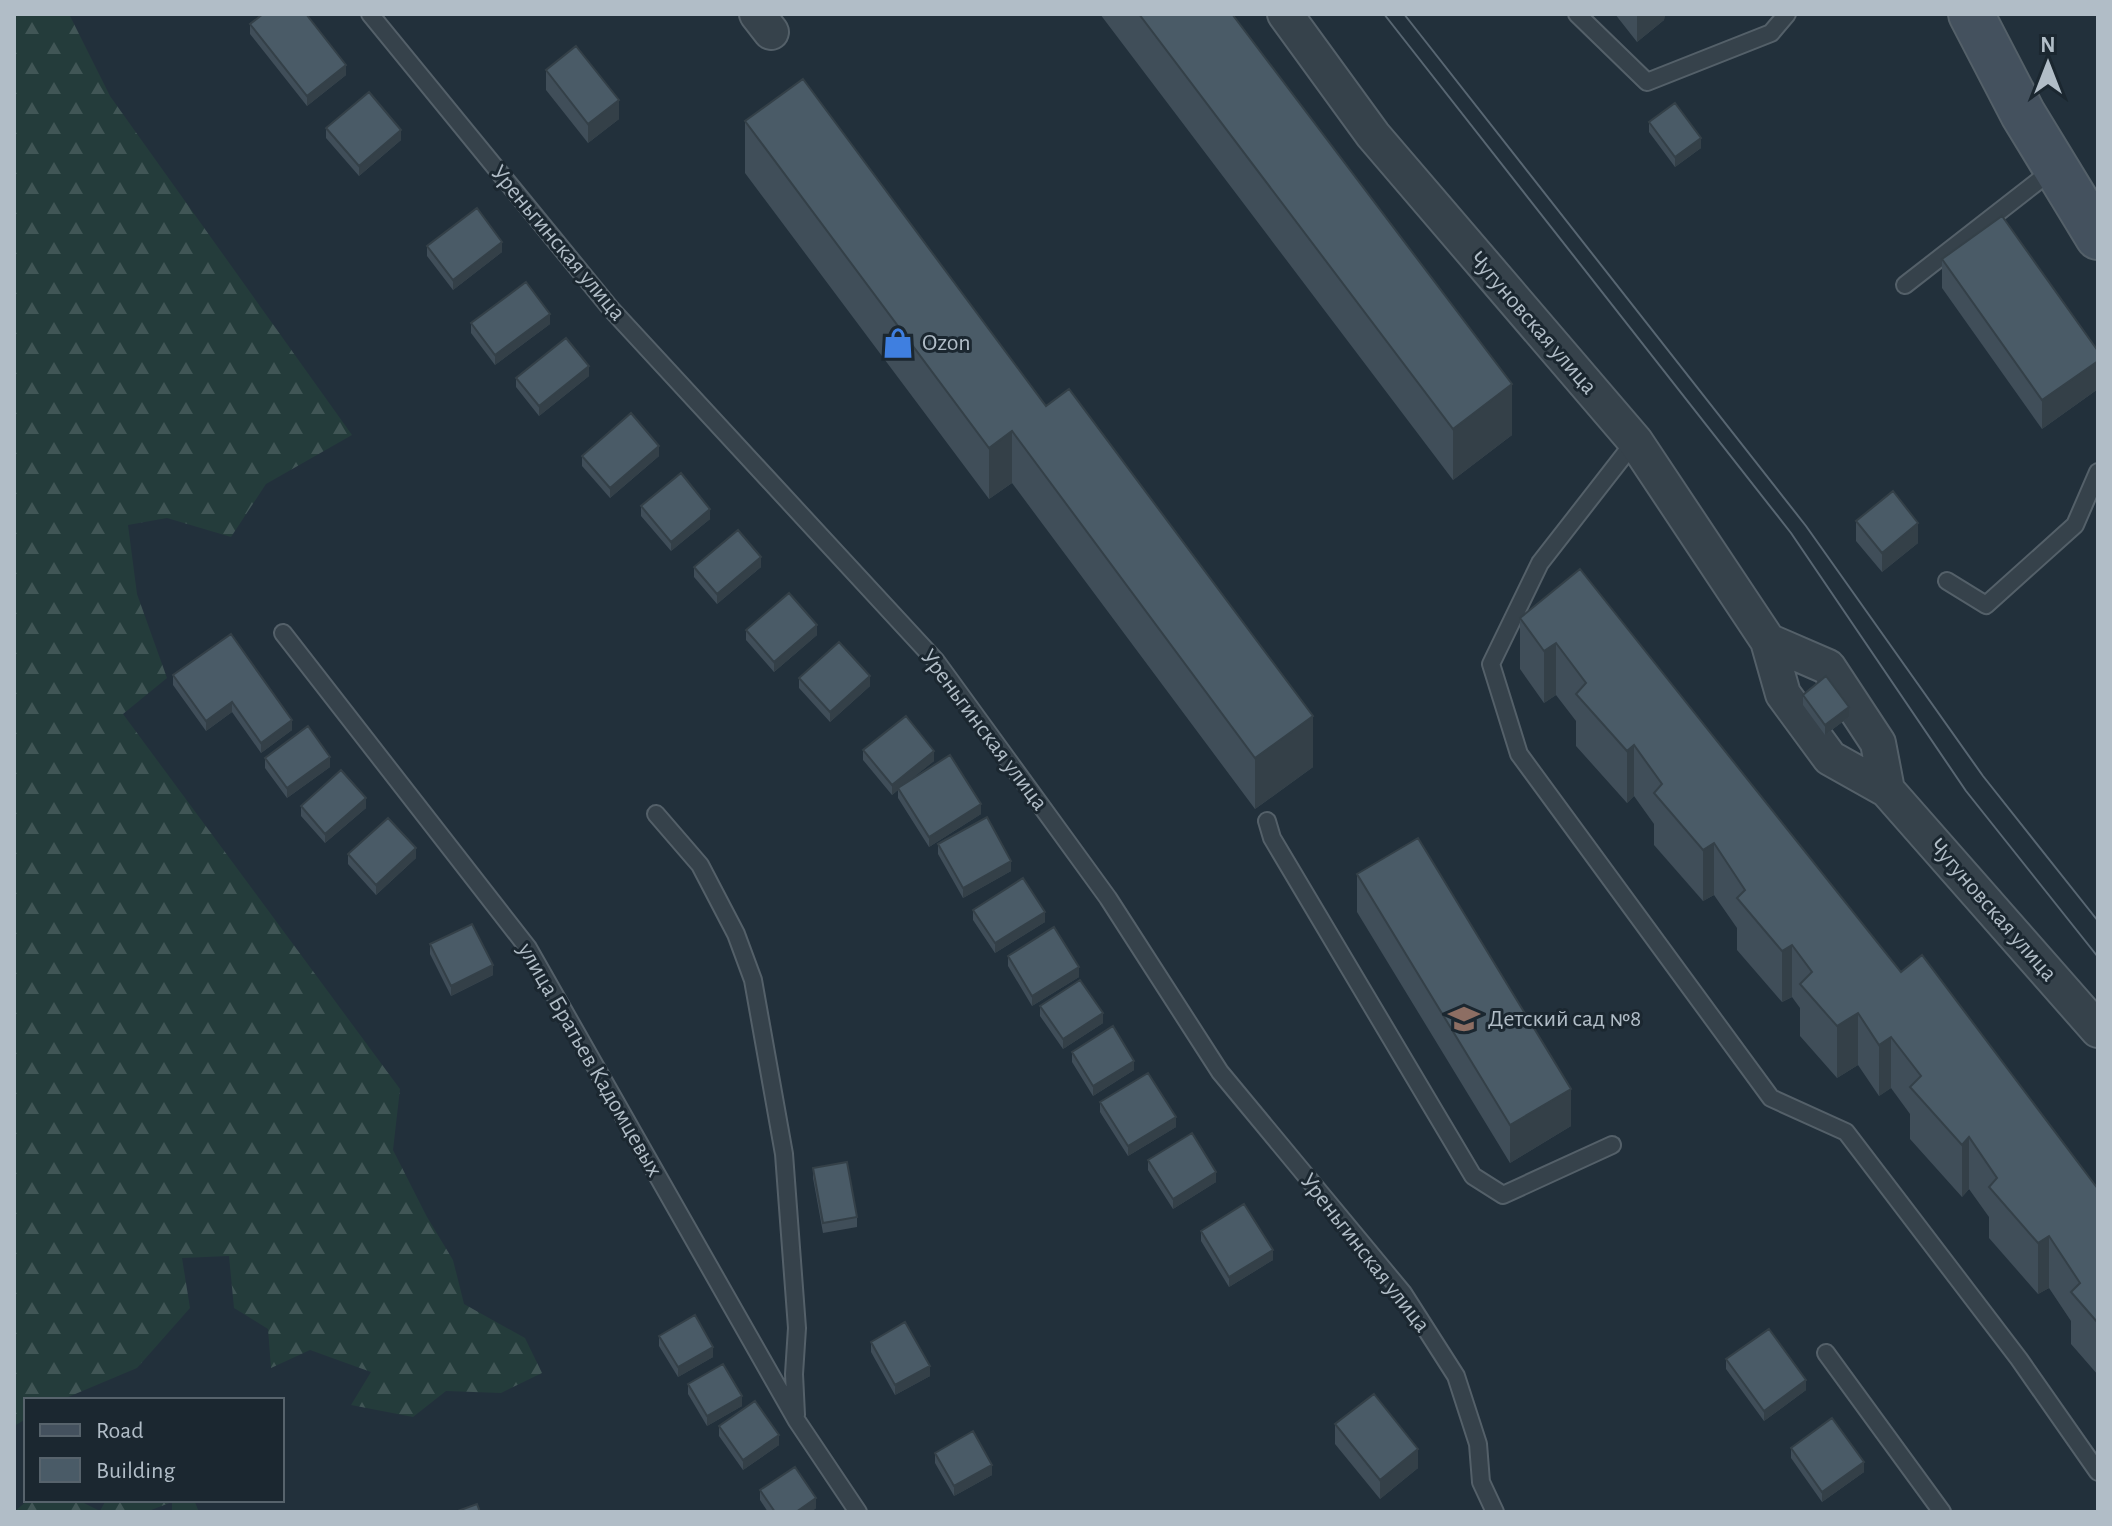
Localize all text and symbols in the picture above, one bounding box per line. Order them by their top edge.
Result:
north arrow [2008,24,2088,104]
text: N [2040,34,2056,56]
street label: Уреньгинская улица [486,161,630,325]
street label: Чугуновская улица [1465,247,1601,399]
shop icon: Ozon [881,326,915,360]
place label: Ozon [922,331,971,355]
street label: Уреньгинская улица [916,645,1052,815]
street label: Чугуновская улица [1925,834,2061,986]
street label: улица Братьев Кадомцевых [513,938,667,1181]
school or university icon: Детский сад №8 [1447,1002,1481,1036]
place label: Детский сад №8 [1488,1007,1641,1031]
street label: Уреньгинская улица [1296,1169,1434,1337]
legend [24,1398,284,1502]
text: Road [96,1419,144,1443]
text: Building [96,1459,175,1483]

